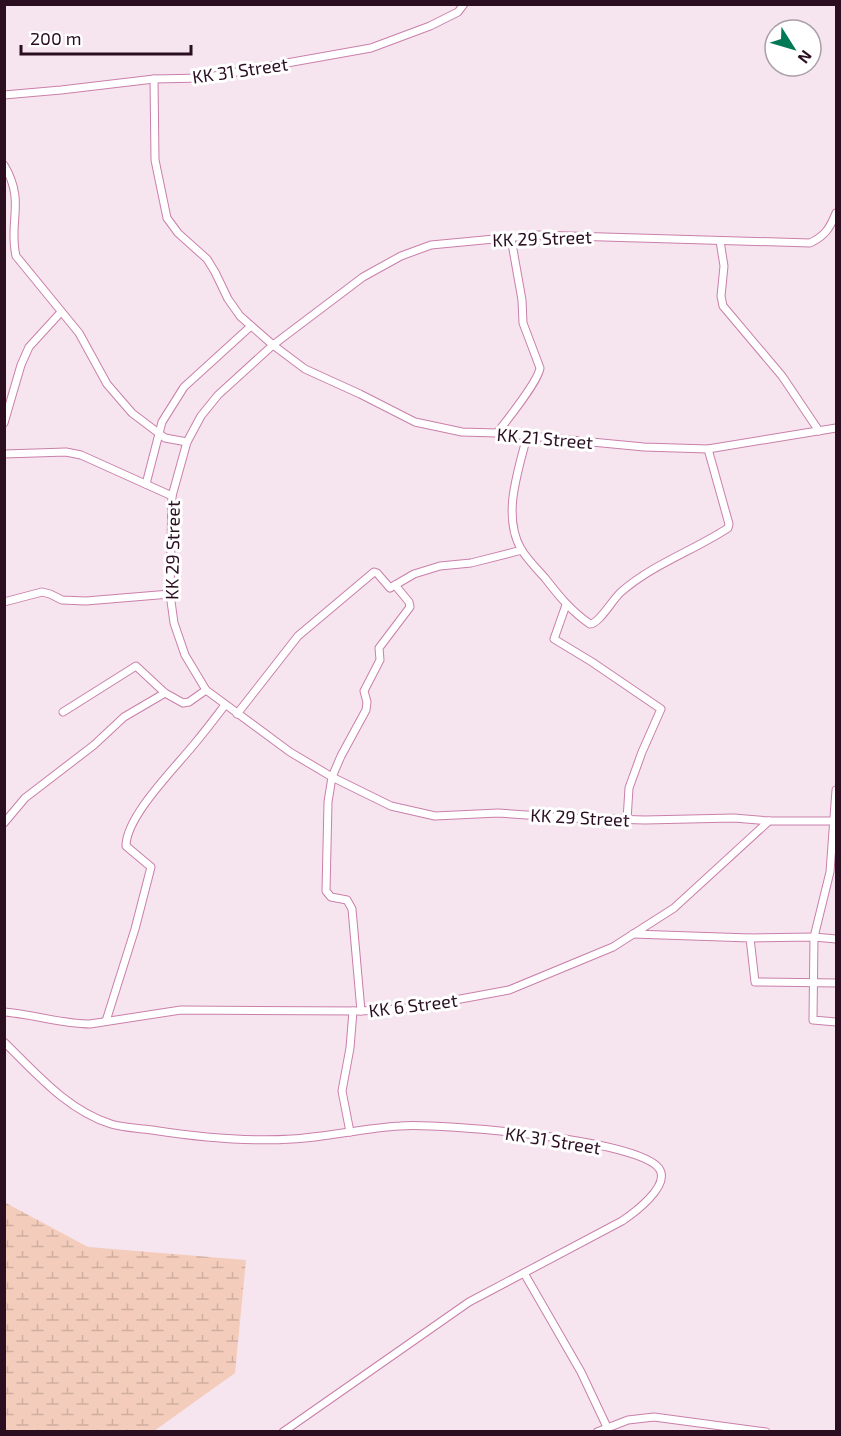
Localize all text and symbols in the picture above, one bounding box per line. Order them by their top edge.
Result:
scale bar [21,18,190,56]
north arrow [763,18,823,78]
text: 200 m [30,27,82,49]
text: N [794,47,816,68]
street label: KK 31 Street [191,52,289,88]
street label: KK 29 Street [492,225,592,251]
street label: KK 21 Street [496,423,594,453]
street label: KK 29 Street [160,500,184,600]
street label: KK 29 Street [530,803,630,831]
street label: KK 6 Street [367,989,459,1021]
street label: KK 31 Street [504,1122,602,1158]

